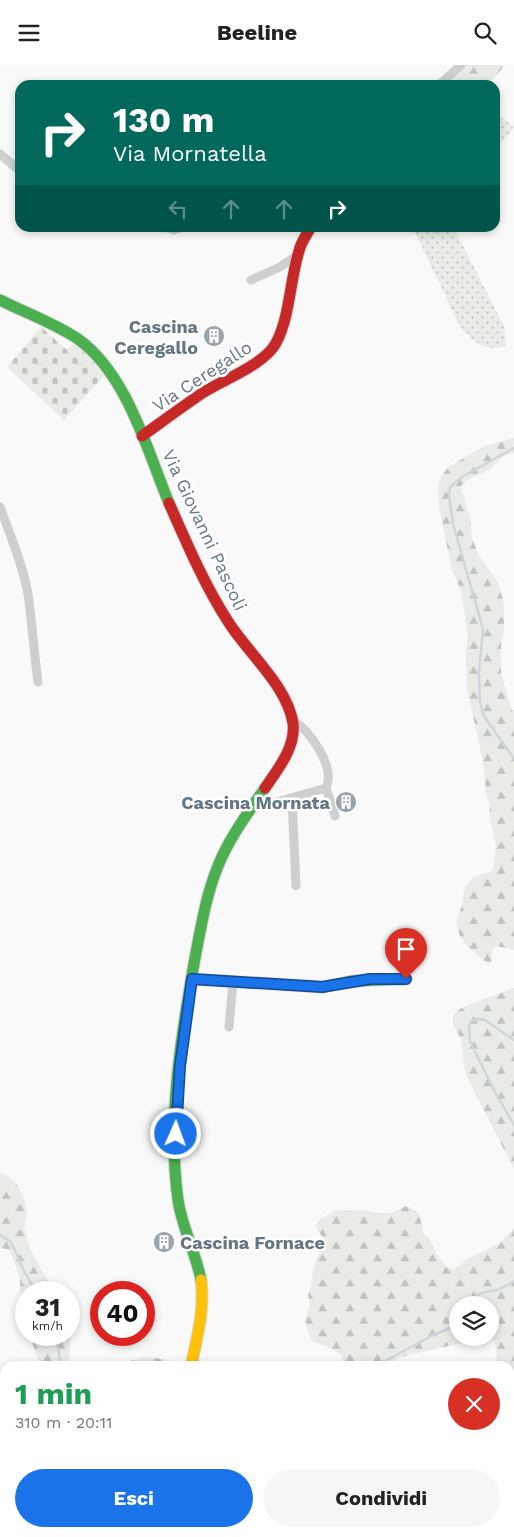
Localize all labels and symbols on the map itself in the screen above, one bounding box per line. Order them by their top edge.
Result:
place label: Cascina Ceregallo [114,316,199,358]
building icon: Cascina Ceregallo [202,324,226,348]
street label: Via Ceregallo [148,336,256,416]
street label: Via Giovanni Pascoli [158,446,252,614]
building icon: Cascina Mornata [334,790,358,814]
place label: Cascina Mornata [181,792,331,813]
pin [385,928,427,979]
position arrow [149,1107,201,1159]
building icon: Cascina Fornace [152,1230,176,1254]
place label: Cascina Fornace [180,1232,325,1253]
speed limit sign: 40 [90,1281,155,1346]

